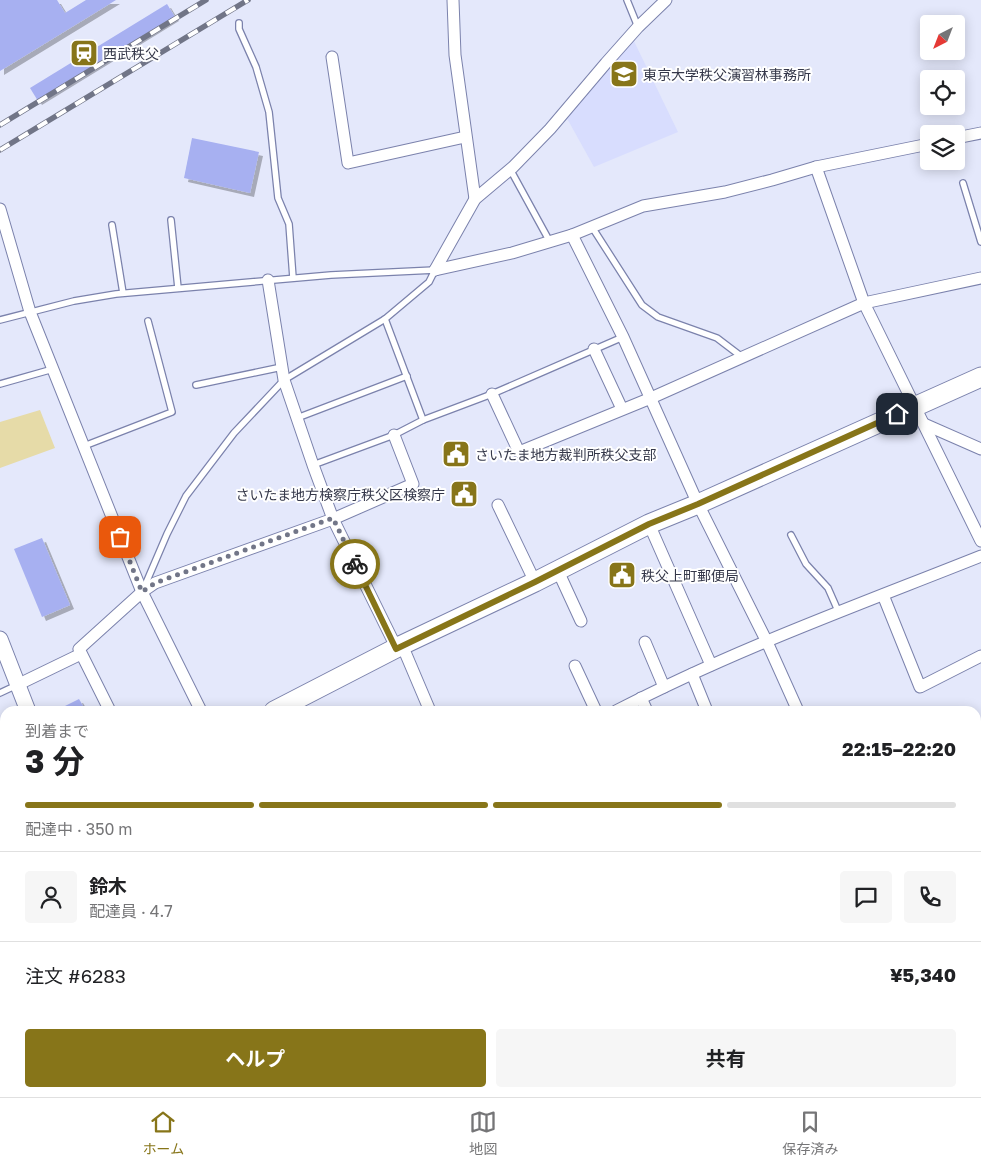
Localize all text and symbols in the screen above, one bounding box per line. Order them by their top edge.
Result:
north arrow [920,15,965,60]
map controls [920,15,965,170]
station icon: 西武秩父 [69,38,99,68]
place label: 西武秩父 [103,45,159,62]
school or university icon: 東京大学秩父演習林事務所 [609,59,639,89]
place label: 東京大学秩父演習林事務所 [643,66,811,83]
button: locate [920,70,965,115]
button: layers [920,125,965,170]
pin [876,393,918,435]
icon: home [883,400,911,428]
public building icon: さいたま地方裁判所秩父支部 [441,439,471,469]
place label: さいたま地方裁判所秩父支部 [475,446,657,463]
public building icon: さいたま地方検察庁秩父区検察庁 [449,479,479,509]
place label: さいたま地方検察庁秩父区検察庁 [235,486,445,503]
pin [99,516,141,558]
icon: bag [106,523,134,551]
courier [330,539,380,589]
icon: bike [341,550,369,578]
public building icon: 秩父上町郵便局 [607,560,637,590]
place label: 秩父上町郵便局 [641,567,739,584]
text: 到着まで [25,721,89,741]
text: 22:15–22:20 [842,737,956,760]
text: 3 分 [25,742,85,780]
text: 配達中 · 350 m [25,819,133,839]
button: person [25,871,77,923]
button: chat [840,871,892,923]
button: phone [904,871,956,923]
text: 鈴木 [89,874,127,897]
text: 配達員 · 4.7 [89,901,173,921]
text: ¥5,340 [890,963,956,986]
text: 注文 #6283 [25,964,126,987]
button: ヘルプ [25,1029,486,1087]
button: 共有 [496,1029,956,1087]
tab: ホーム [143,1108,184,1158]
tab: 地図 [469,1108,497,1158]
tab: 保存済み [782,1108,838,1158]

